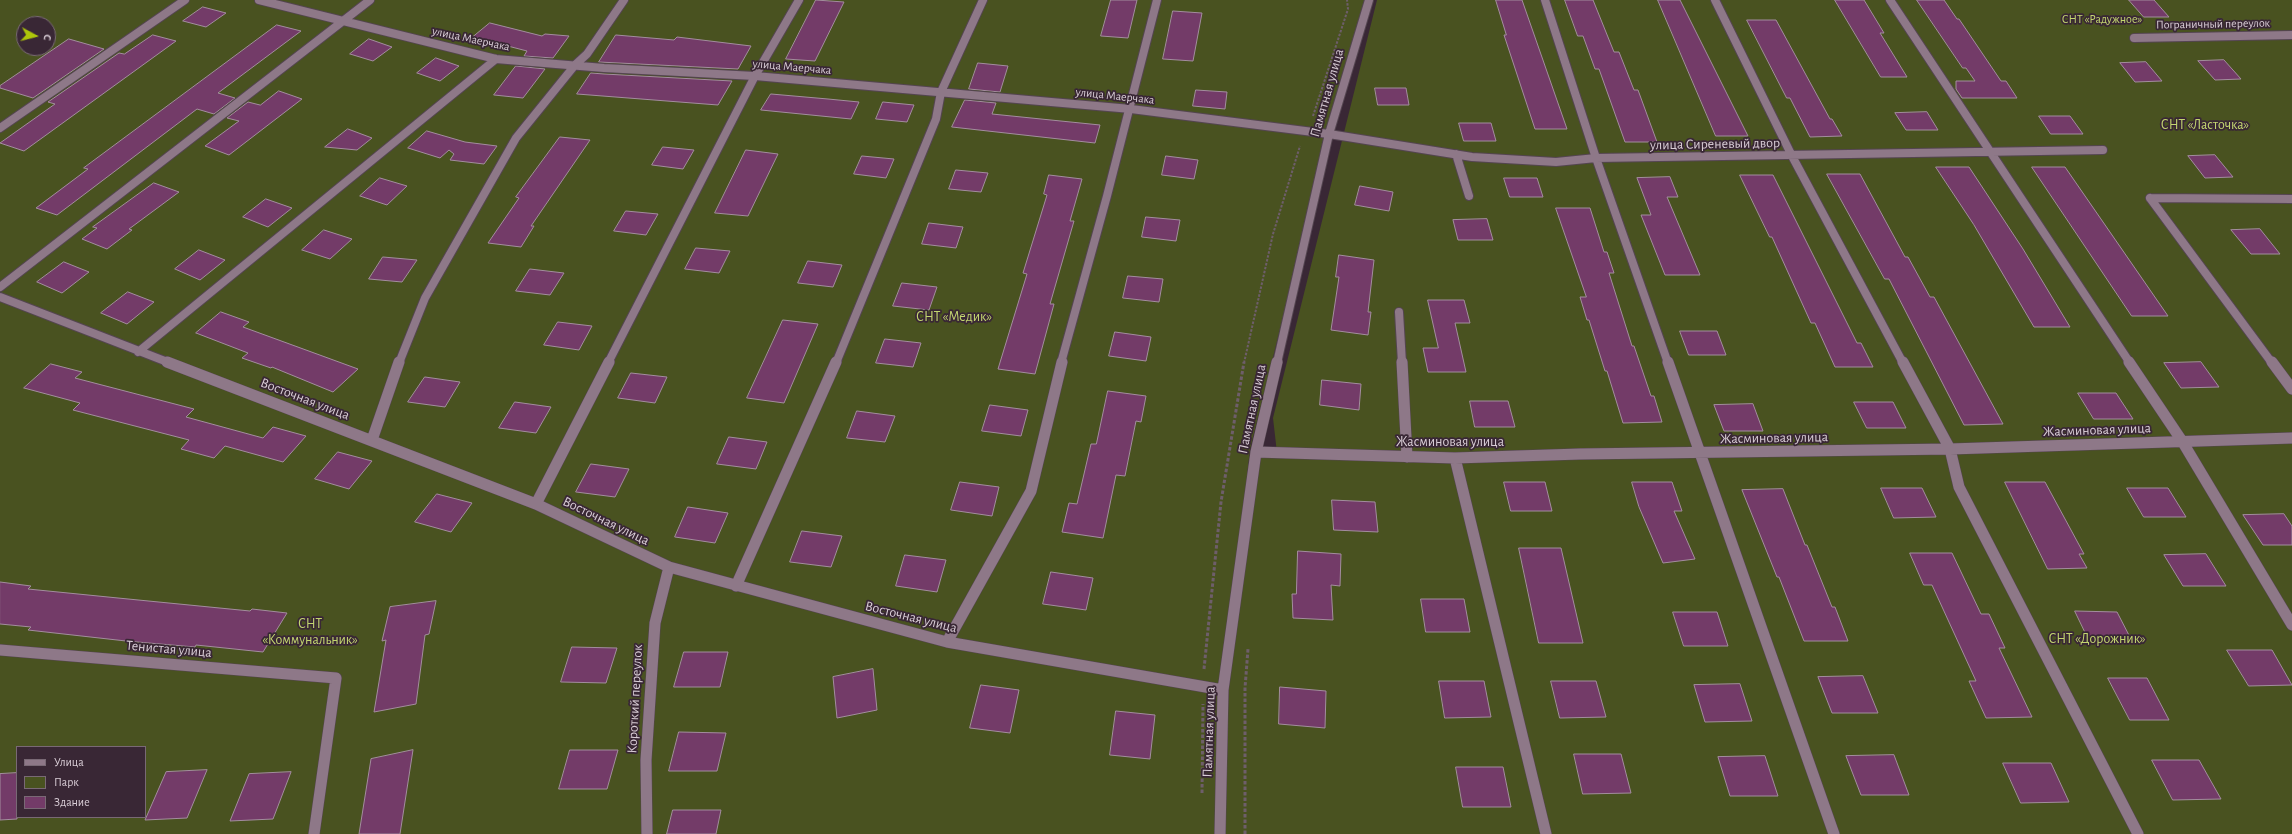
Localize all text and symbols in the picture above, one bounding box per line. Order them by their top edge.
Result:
park label: СНТ «Радужное» [2062,12,2142,26]
north arrow [16,16,56,56]
street label: Пограничный переулок [2156,16,2270,32]
street label: улица Маерчака [431,24,511,54]
text: С [42,34,53,41]
street label: Памятная улица [1306,47,1348,139]
street label: улица Маерчака [752,56,832,78]
street label: улица Маерчака [1075,85,1155,107]
park label: СНТ «Ласточка» [2161,117,2249,133]
street label: улица Сиреневый двор [1650,134,1780,154]
park label: СНТ «Медик» [916,309,992,325]
street label: Памятная улица [1234,363,1270,455]
street label: Восточная улица [258,374,352,424]
street label: Жасминовая улица [2043,420,2151,440]
street label: Жасминовая улица [1720,429,1828,447]
street label: Жасминовая улица [1396,434,1504,450]
street label: Восточная улица [560,493,652,549]
street label: Восточная улица [863,597,959,637]
park label: СНТ «Коммунальник» [262,616,358,648]
park label: СНТ «Дорожник» [2048,631,2146,647]
street label: Тенистая улица [125,637,213,661]
street label: Короткий переулок [624,644,646,754]
street label: Памятная улица [1199,686,1219,778]
legend [16,746,146,818]
text: Улица [54,756,84,768]
text: Парк [54,776,79,788]
text: Здание [54,796,90,808]

